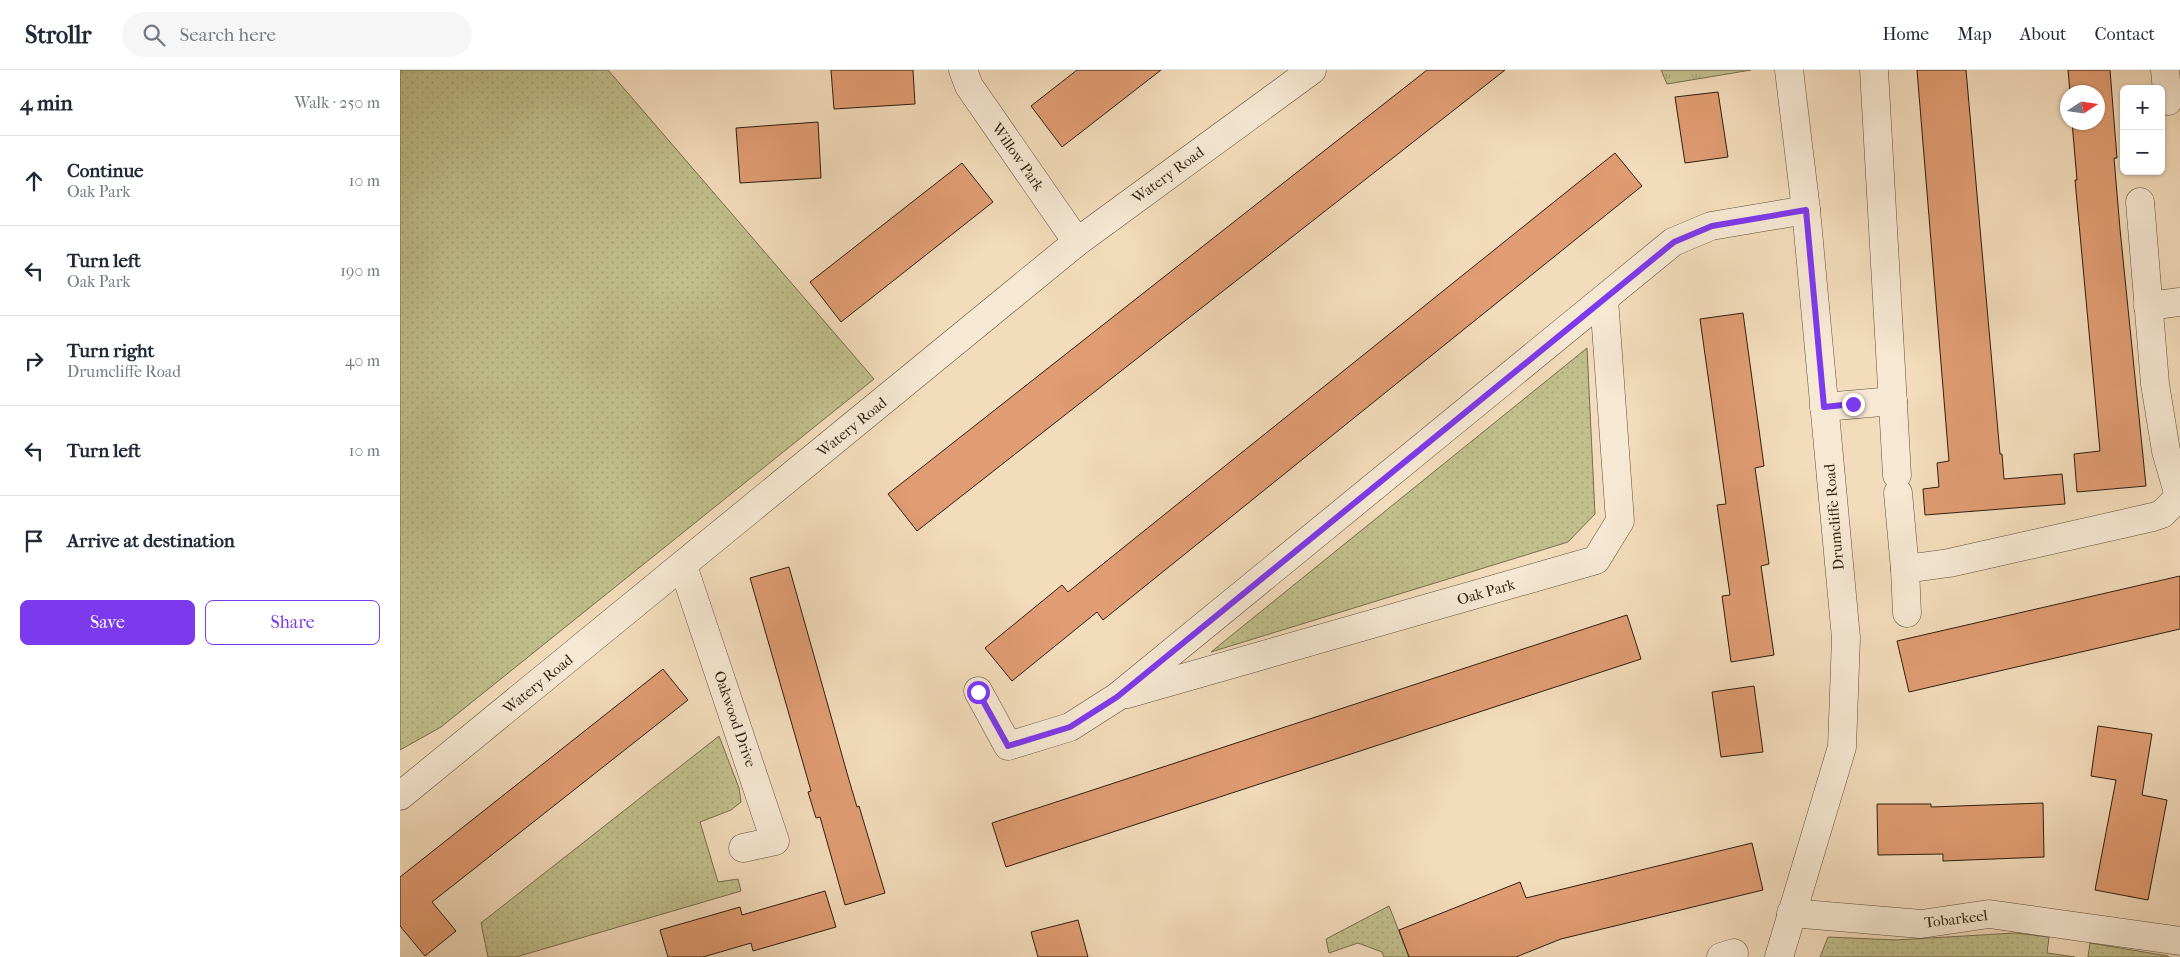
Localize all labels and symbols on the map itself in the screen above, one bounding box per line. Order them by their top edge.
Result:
north arrow [2060,85,2105,130]
street label: Willow Park [987,119,1048,195]
street label: Watery Road [1128,142,1208,208]
street label: Watery Road [813,393,891,461]
route end [1842,393,1865,416]
street label: Drumcliffe Road [1820,462,1848,571]
street label: Oak Park [1455,575,1517,609]
street label: Watery Road [499,650,577,718]
street label: Oakwood Drive [710,668,760,770]
route start [967,681,990,704]
street label: Tobarkeel [1923,906,1989,932]

